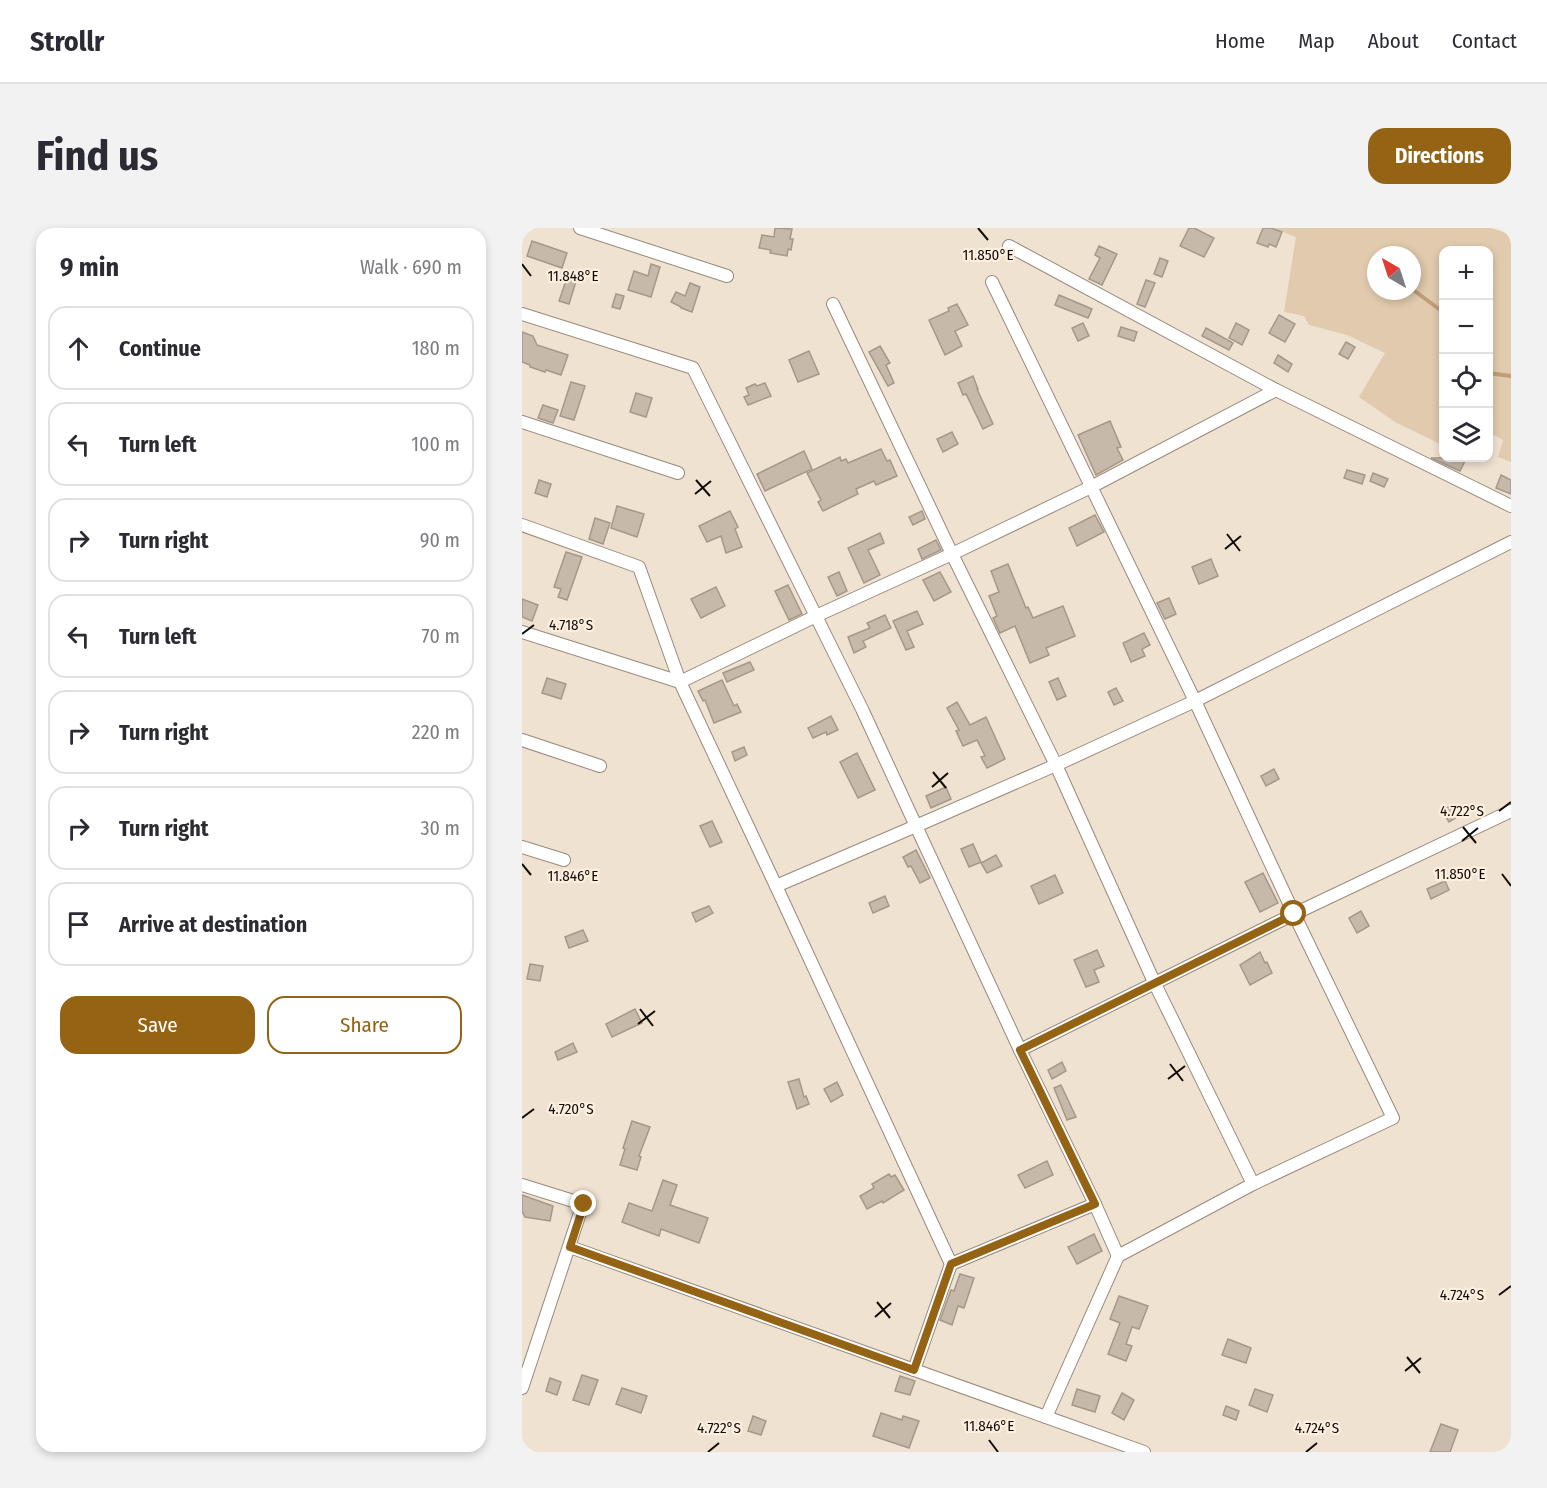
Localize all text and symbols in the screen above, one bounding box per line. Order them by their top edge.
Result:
text: Strollr [30,25,104,58]
text: Home [1215,28,1265,54]
text: Map [1298,28,1335,54]
text: About [1368,28,1419,54]
text: Contact [1452,28,1517,54]
button: Directions [1368,128,1511,184]
text: Find us [36,131,158,181]
text: 11.850°E [963,246,1013,264]
north arrow [1367,246,1421,300]
map controls [1439,246,1493,462]
button: + [1439,246,1493,300]
text: 9 min [60,252,119,283]
text: Walk · 690 m [360,255,462,279]
text: 11.848°E [547,267,599,285]
button: − [1439,300,1493,354]
icon: ahead [62,332,95,365]
text: Continue [119,335,201,362]
text: 180 m [412,336,460,360]
button: locate [1439,354,1493,408]
button: layers [1439,408,1493,462]
icon: left [62,428,95,461]
text: Turn left [119,431,197,458]
text: 100 m [411,432,460,456]
icon: right [62,524,95,557]
text: Turn right [119,527,208,554]
text: 90 m [420,528,460,552]
text: 4.718°S [549,616,593,634]
icon: left [62,620,95,653]
text: Turn left [119,623,197,650]
text: 70 m [422,624,460,648]
icon: right [62,716,95,749]
text: Turn right [119,719,208,746]
text: 220 m [412,720,460,744]
text: 4.722°S [1440,802,1484,820]
icon: right [62,812,95,845]
text: Turn right [119,815,208,842]
text: 30 m [420,816,460,840]
text: 11.850°E [1435,865,1485,883]
text: 11.846°E [548,867,598,885]
route start [1280,900,1306,926]
icon: arrive [62,908,95,941]
text: Arrive at destination [119,911,307,938]
button: Save [60,996,255,1054]
button: Share [267,996,462,1054]
text: 4.720°S [548,1100,594,1118]
route end [570,1190,596,1216]
text: 4.724°S [1440,1286,1484,1304]
text: 11.846°E [964,1417,1014,1435]
text: 4.722°S [697,1419,741,1437]
text: 4.724°S [1295,1419,1339,1437]

